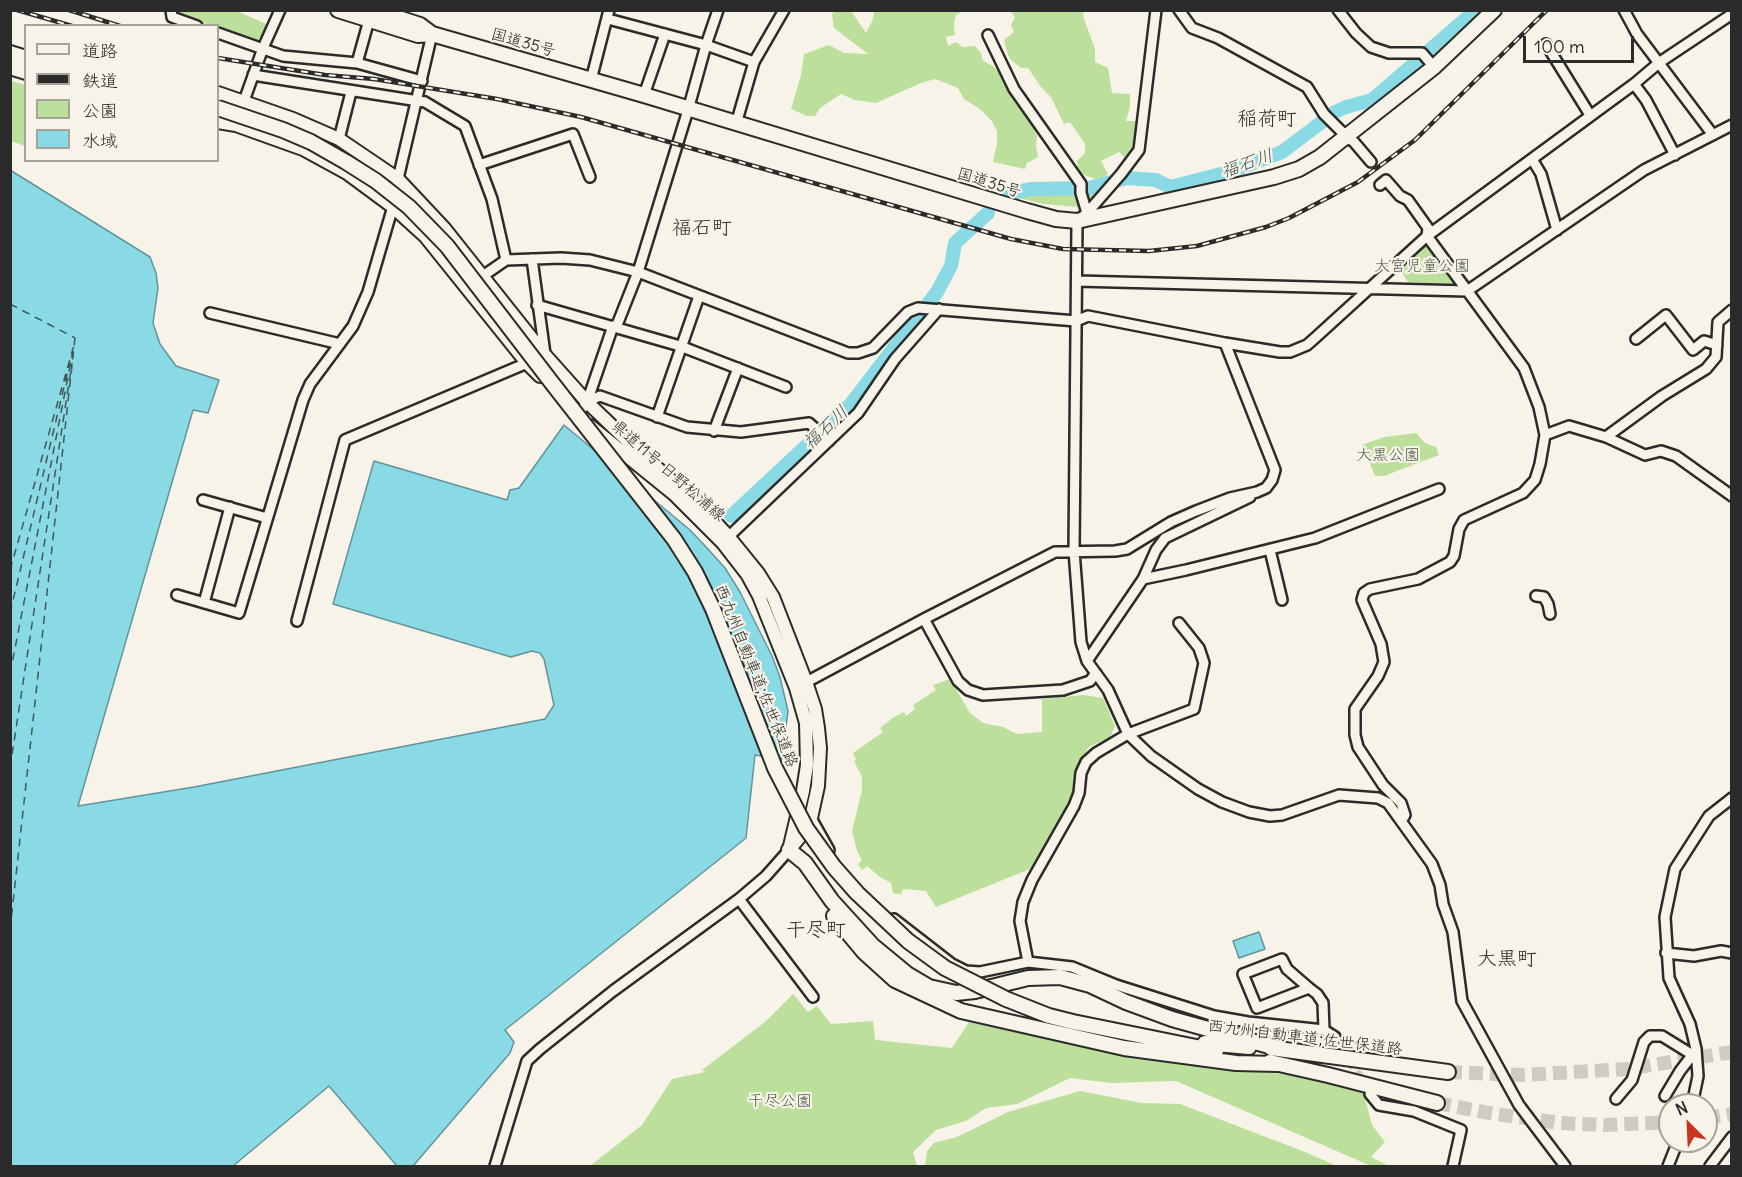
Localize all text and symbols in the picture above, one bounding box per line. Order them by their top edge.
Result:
legend [24,24,219,162]
scale bar [1526,24,1637,62]
street label: 国道35号 [488,25,558,61]
text: 100 m [1534,35,1585,58]
text: 道路 [82,39,118,62]
text: 鉄道 [82,69,118,92]
text: 公園 [82,99,118,122]
district label: 稲荷町 [1237,107,1297,131]
text: 水域 [82,129,118,152]
water label: 福石川 [1218,145,1276,183]
street label: 国道35号 [954,164,1024,202]
district label: 福石町 [672,216,732,240]
park label: 大宮児童公園 [1374,256,1470,276]
water label: 福石川 [799,402,853,454]
street label: 県道11号 日野松浦線 [607,416,729,526]
park label: 大黒公園 [1356,445,1420,465]
street label: 西九州自動車道;佐世保道路 [710,582,802,770]
district label: 干尽町 [786,918,846,942]
district label: 大黒町 [1477,947,1537,971]
street label: 西九州自動車道;佐世保道路 [1207,1017,1403,1059]
park label: 干尽公園 [748,1091,812,1111]
north arrow [1658,1093,1718,1153]
text: N [1672,1097,1691,1120]

